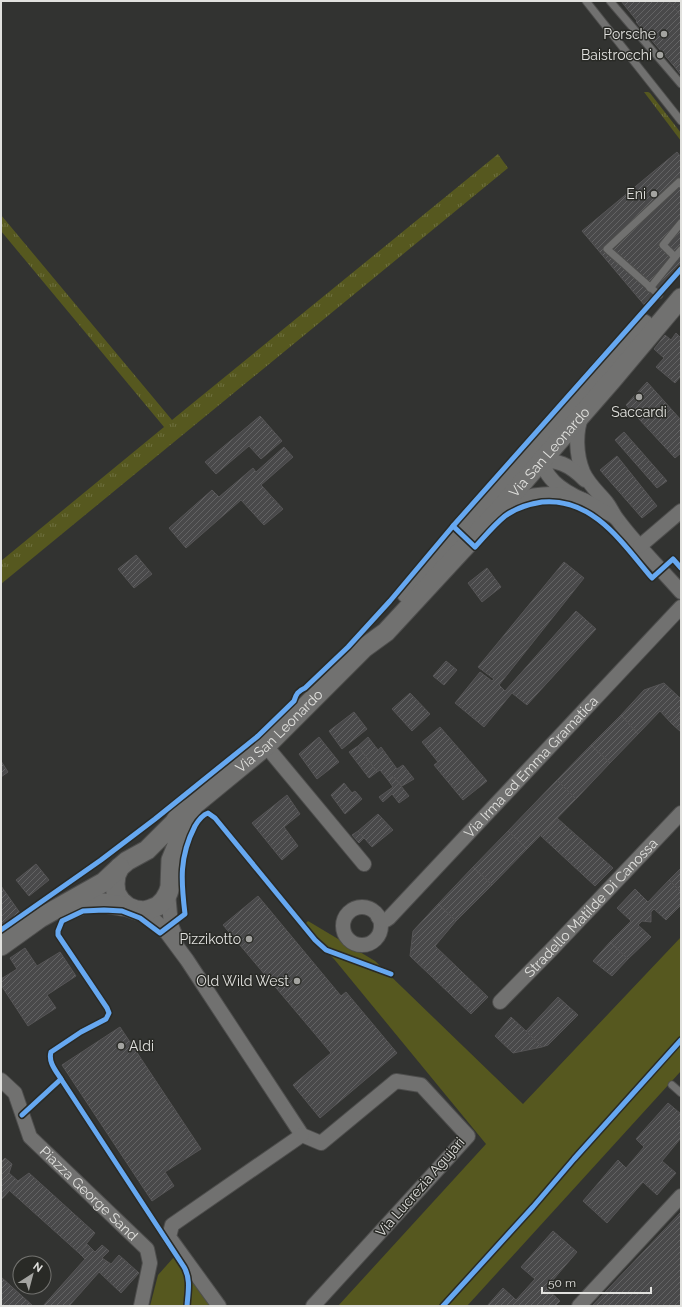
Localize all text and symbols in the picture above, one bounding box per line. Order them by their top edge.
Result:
place label: Porsche [603,26,656,42]
marker: Porsche [659,29,669,39]
place label: Baistrocchi [581,47,652,63]
marker: Baistrocchi [655,50,665,60]
place label: Eni [626,186,646,202]
marker: Eni [649,189,659,199]
marker: Saccardi [634,392,644,402]
street label: Via San Leonardo [506,404,593,500]
place label: Saccardi [611,404,667,420]
street label: Via San Leonardo [232,686,326,776]
street label: Via Irma ed Emma Gramatica [461,693,601,841]
street label: Stradello Matilde Di Canossa [521,835,661,980]
place label: Pizzikotto [180,931,241,947]
marker: Pizzikotto [244,934,254,944]
place label: Old Wild West [196,973,289,989]
marker: Old Wild West [292,976,302,986]
place label: Aldi [129,1038,154,1054]
marker: Aldi [116,1041,126,1051]
street label: Via Lucrezia Agujari [373,1134,467,1240]
street label: Piazza George Sand [37,1143,141,1244]
north arrow [12,1255,52,1295]
text: N [30,1260,45,1275]
scale bar [542,1269,651,1295]
text: 50 m [548,1276,576,1290]

